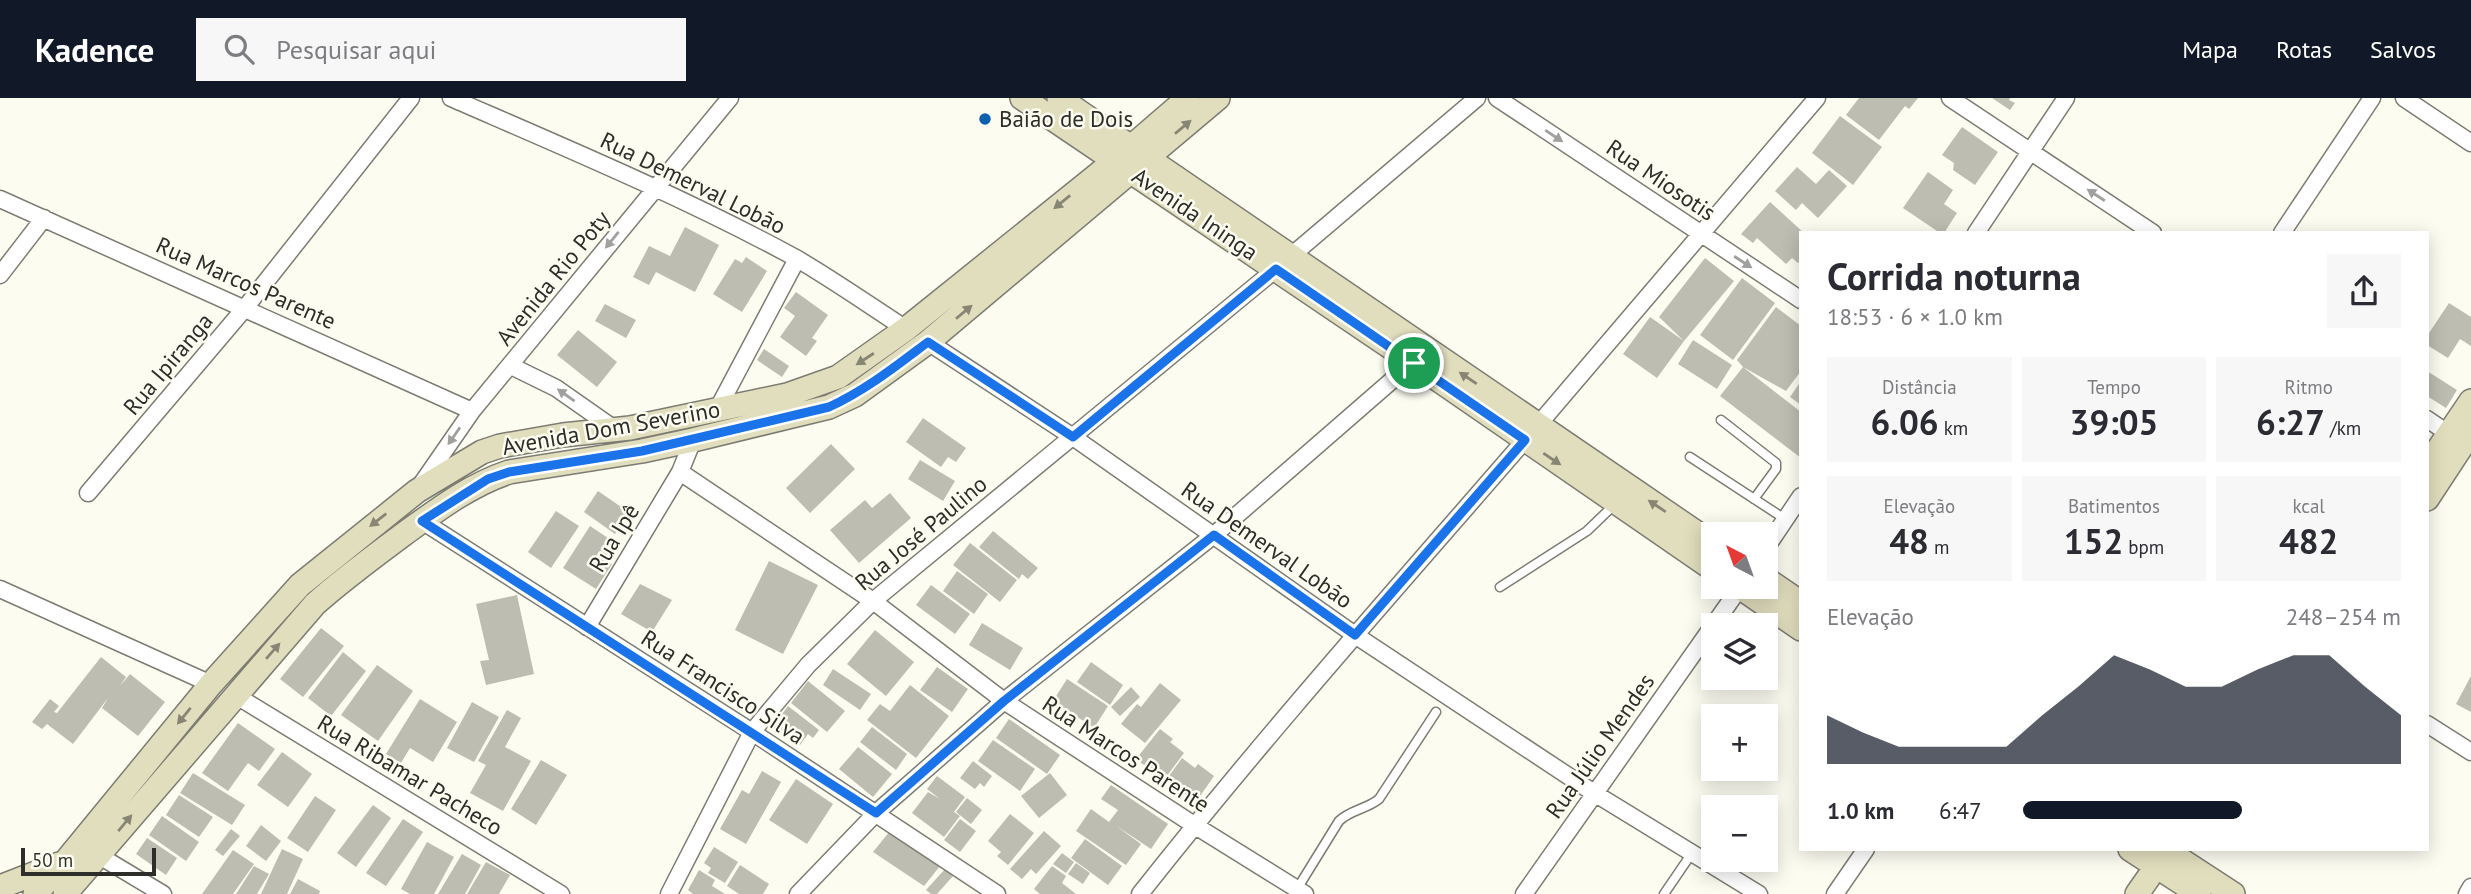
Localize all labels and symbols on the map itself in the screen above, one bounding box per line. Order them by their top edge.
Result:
place label: Baião de Dois [999,104,1133,133]
marker: Baião de Dois [977,111,993,127]
one-way arrow [1174,120,1192,135]
street label: Rua Demerval Lobão [596,125,791,240]
one-way arrow [1545,129,1563,143]
street label: Rua Miosotis [1601,132,1722,227]
street label: Avenida Ininga [1127,161,1264,266]
one-way arrow [2087,189,2106,202]
one-way arrow [1054,195,1072,210]
street label: Avenida Rio Poty [489,204,616,351]
street label: Rua Marcos Parente [152,230,341,335]
one-way arrow [605,231,620,249]
one-way arrow [1734,255,1753,268]
one-way arrow [955,304,973,320]
street label: Rua Ipiranga [117,307,219,421]
pin [1384,333,1444,393]
one-way arrow [856,352,874,366]
one-way arrow [1459,372,1478,385]
one-way arrow [556,388,576,401]
street label: Avenida Dom Severino [500,394,722,461]
one-way arrow [448,427,461,446]
one-way arrow [1543,452,1561,466]
street label: Rua José Paulino [849,469,993,596]
street label: Rua Demerval Lobão [1176,475,1359,615]
street label: Rua Ipê [582,498,645,577]
one-way arrow [1648,499,1666,513]
one-way arrow [370,513,388,528]
north arrow [1701,522,1778,598]
street label: Rua Francisco Silva [636,623,811,750]
one-way arrow [265,642,281,659]
street label: Rua Júlio Mendes [1539,668,1660,824]
street label: Rua Marcos Parente [1037,689,1215,818]
one-way arrow [177,707,192,725]
street label: Rua Ribamar Pacheco [312,708,508,841]
one-way arrow [117,814,133,832]
scale bar [21,845,156,877]

